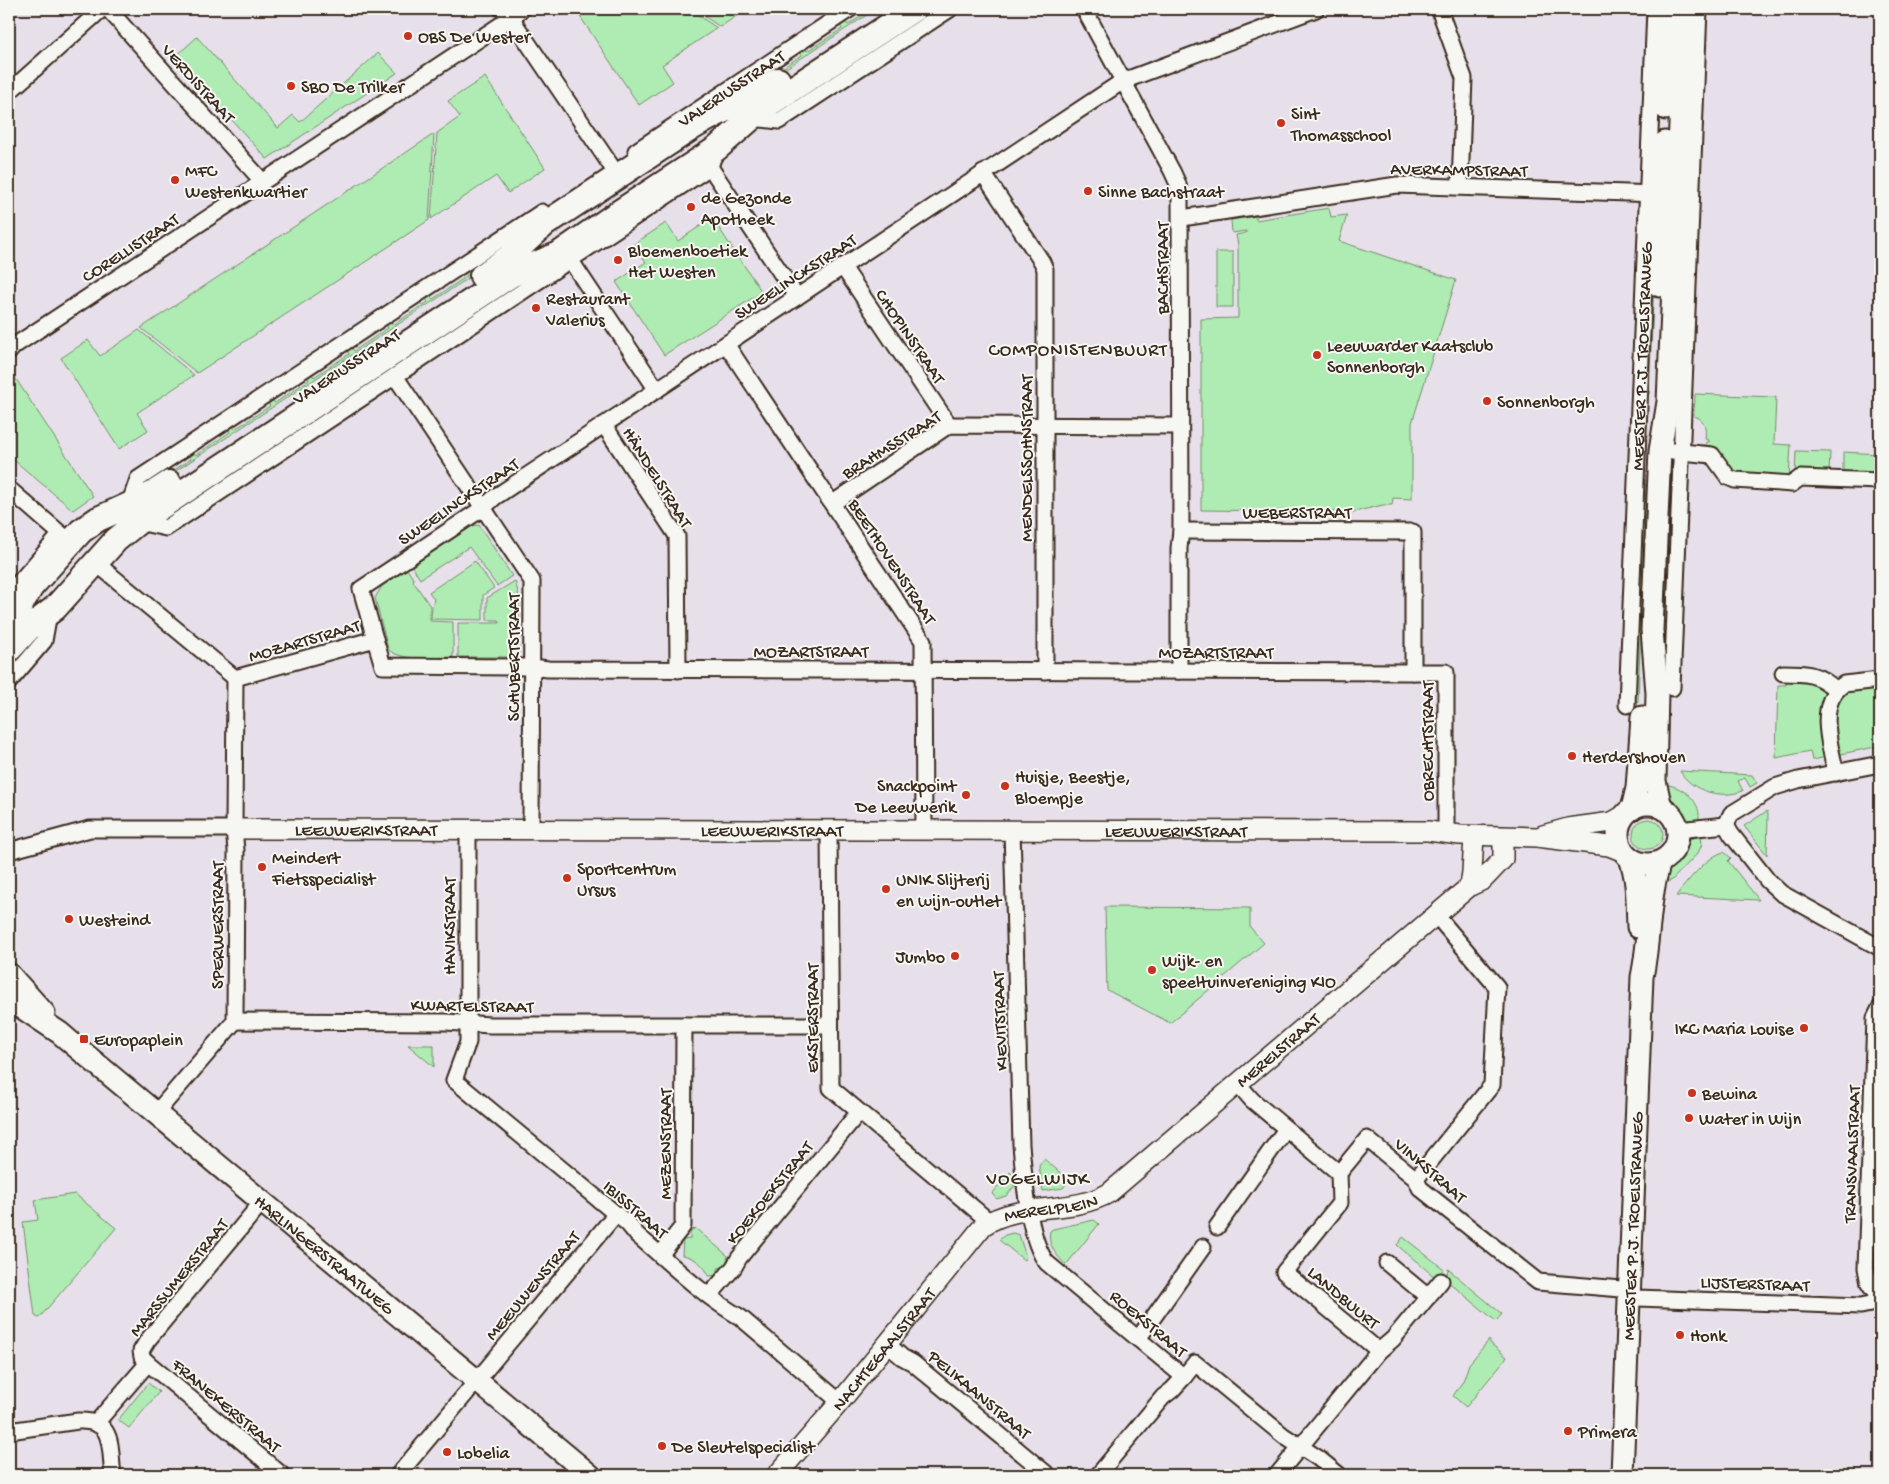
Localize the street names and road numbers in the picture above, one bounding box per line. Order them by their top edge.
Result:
street label: VERDISTRAAT [155,40,239,129]
street label: VALERIUSSTRAAT [674,46,791,134]
street label: AVERKAMPSTRAAT [1390,160,1529,183]
street label: CORELLISTRAAT [79,209,185,288]
street label: BACHSTRAAT [1154,221,1175,315]
street label: SWEELINCKSTRAAT [731,230,862,325]
street label: MEESTER P.J. TROELSTRAWEG [1628,241,1659,471]
street label: CHOPINSTRAAT [870,286,949,390]
street label: VALERIUSSTRAAT [289,325,406,411]
street label: MENDELSSOHNSTRAAT [1018,373,1039,542]
street label: BRAHMSSTRAAT [838,407,947,486]
street label: HÄNDELSTRAAT [616,424,696,534]
street label: SWEELINCKSTRAAT [395,454,525,551]
street label: BEETHOVENSTRAAT [842,495,940,630]
street label: WEBERSTRAAT [1242,504,1353,525]
street label: SCHUBERTSTRAAT [505,592,526,721]
street label: MOZARTSTRAAT [247,616,364,668]
street label: MOZARTSTRAAT [754,643,869,664]
street label: MOZARTSTRAAT [1159,644,1274,665]
street label: OBRECHTSTRAAT [1419,680,1440,801]
street label: LEEUWERIKSTRAAT [295,821,438,842]
street label: LEEUWERIKSTRAAT [701,822,844,843]
street label: LEEUWERIKSTRAAT [1105,822,1248,844]
street label: SPERWERSTRAAT [209,860,230,989]
street label: HAVIKSTRAAT [441,876,462,975]
street label: EKSTERSTRAAT [804,962,825,1073]
street label: KIEVITSTRAAT [989,970,1014,1071]
street label: KWARTELSTRAAT [410,996,535,1019]
street label: MERELSTRAAT [1233,1009,1326,1093]
street label: TRANSVAALSTRAAT [1841,1084,1866,1224]
street label: MEZENSTRAAT [657,1087,678,1200]
street label: MEESTER P.J. TROELSTRAWEG [1619,1111,1650,1341]
street label: VINKSTRAAT [1388,1134,1471,1210]
street label: KOEKOEKSTRAAT [723,1137,820,1249]
street label: IBISSTRAAT [598,1177,672,1245]
street label: HARLINGERSTRAATWEG [249,1191,398,1321]
street label: MERELPLEIN [1002,1191,1101,1228]
street label: MARSSUMERSTRAAT [126,1215,235,1342]
street label: MEEUWENSTRAAT [482,1227,586,1346]
street label: LANDBUURT [1302,1263,1383,1336]
street label: LIJSTERSTRAAT [1700,1273,1811,1298]
street label: NACHTEGAALSTRAAT [829,1284,942,1416]
street label: ROEKSTRAAT [1105,1287,1191,1364]
street label: PELIKAANSTRAAT [922,1346,1035,1446]
street label: FRANEKERSTRAAT [166,1355,285,1459]

